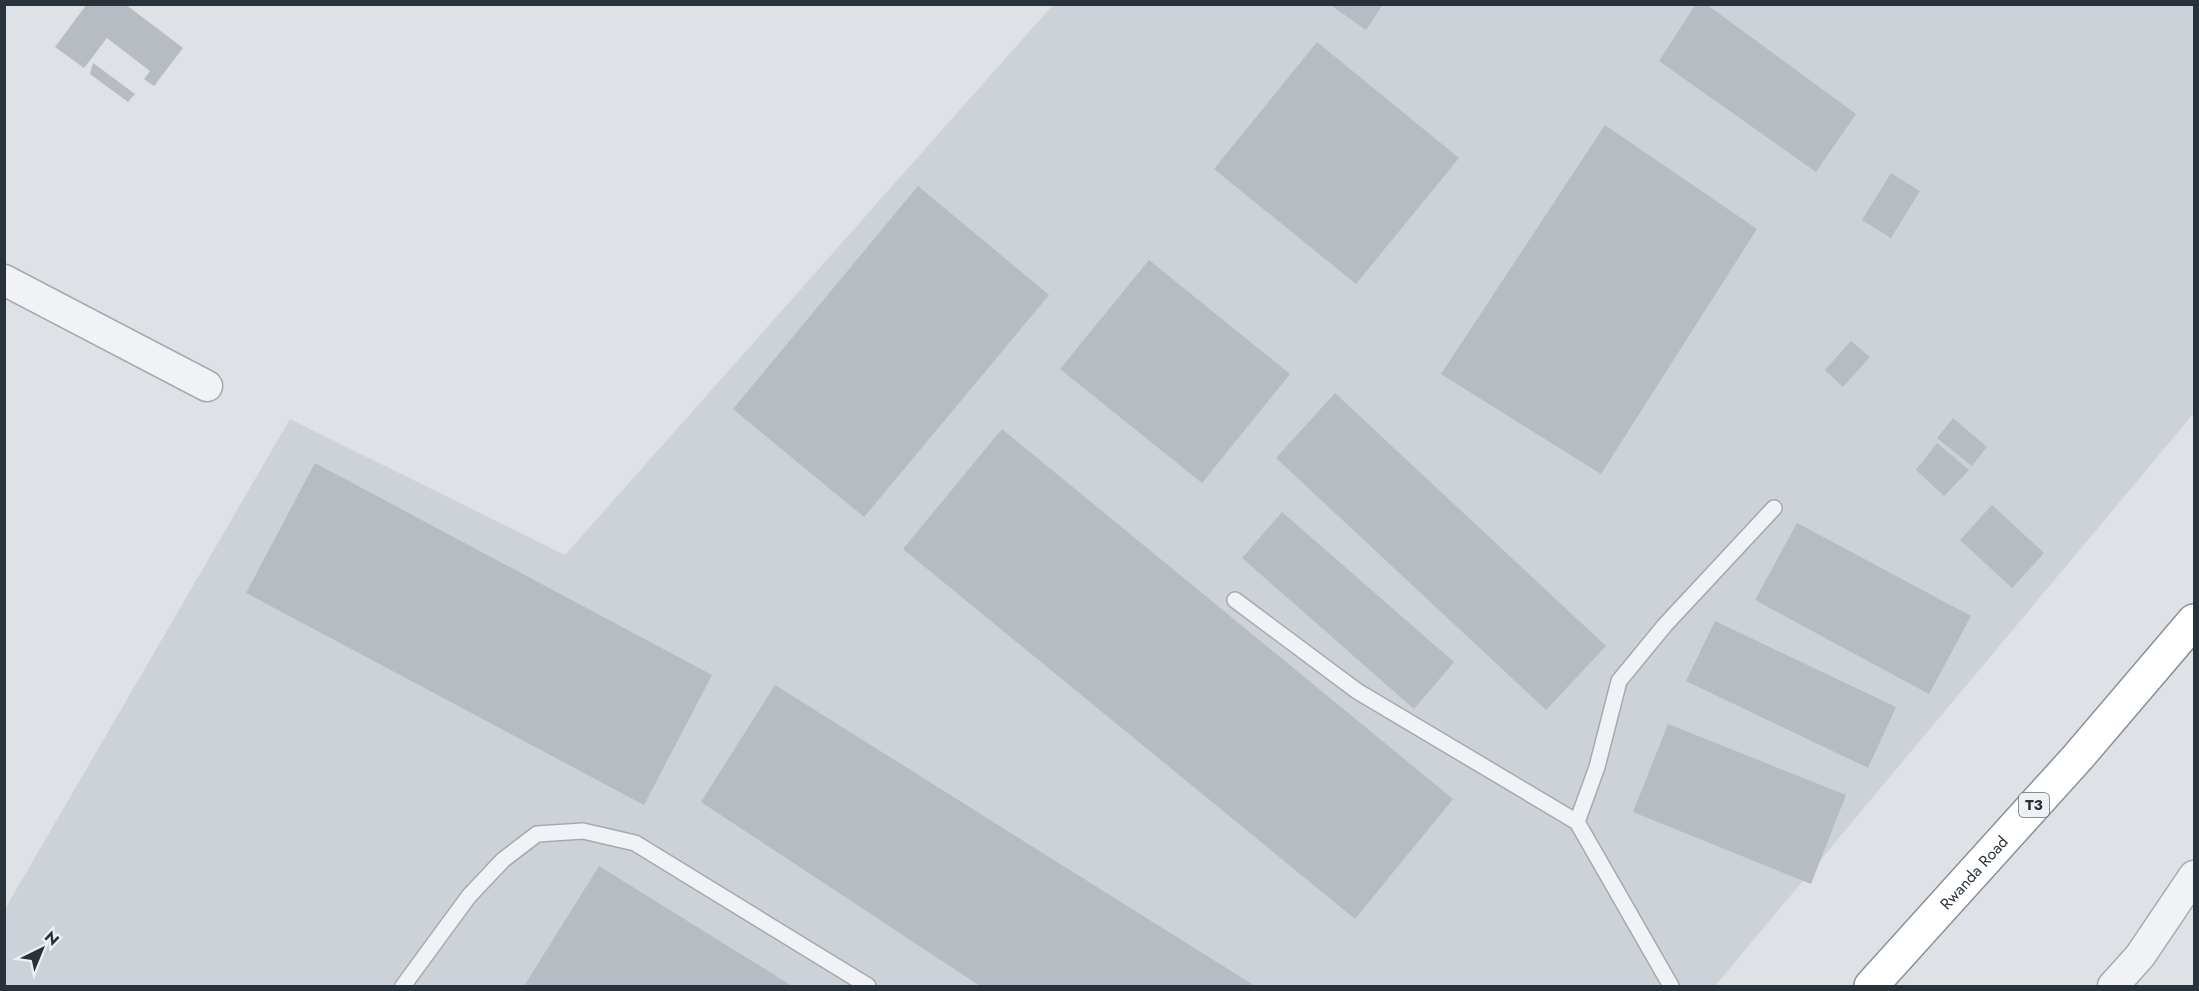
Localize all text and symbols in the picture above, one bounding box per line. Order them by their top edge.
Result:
road number: T3 [2019,793,2049,817]
street label: Rwanda Road [1935,831,2013,915]
north arrow [12,919,72,979]
text: N [39,926,64,951]

